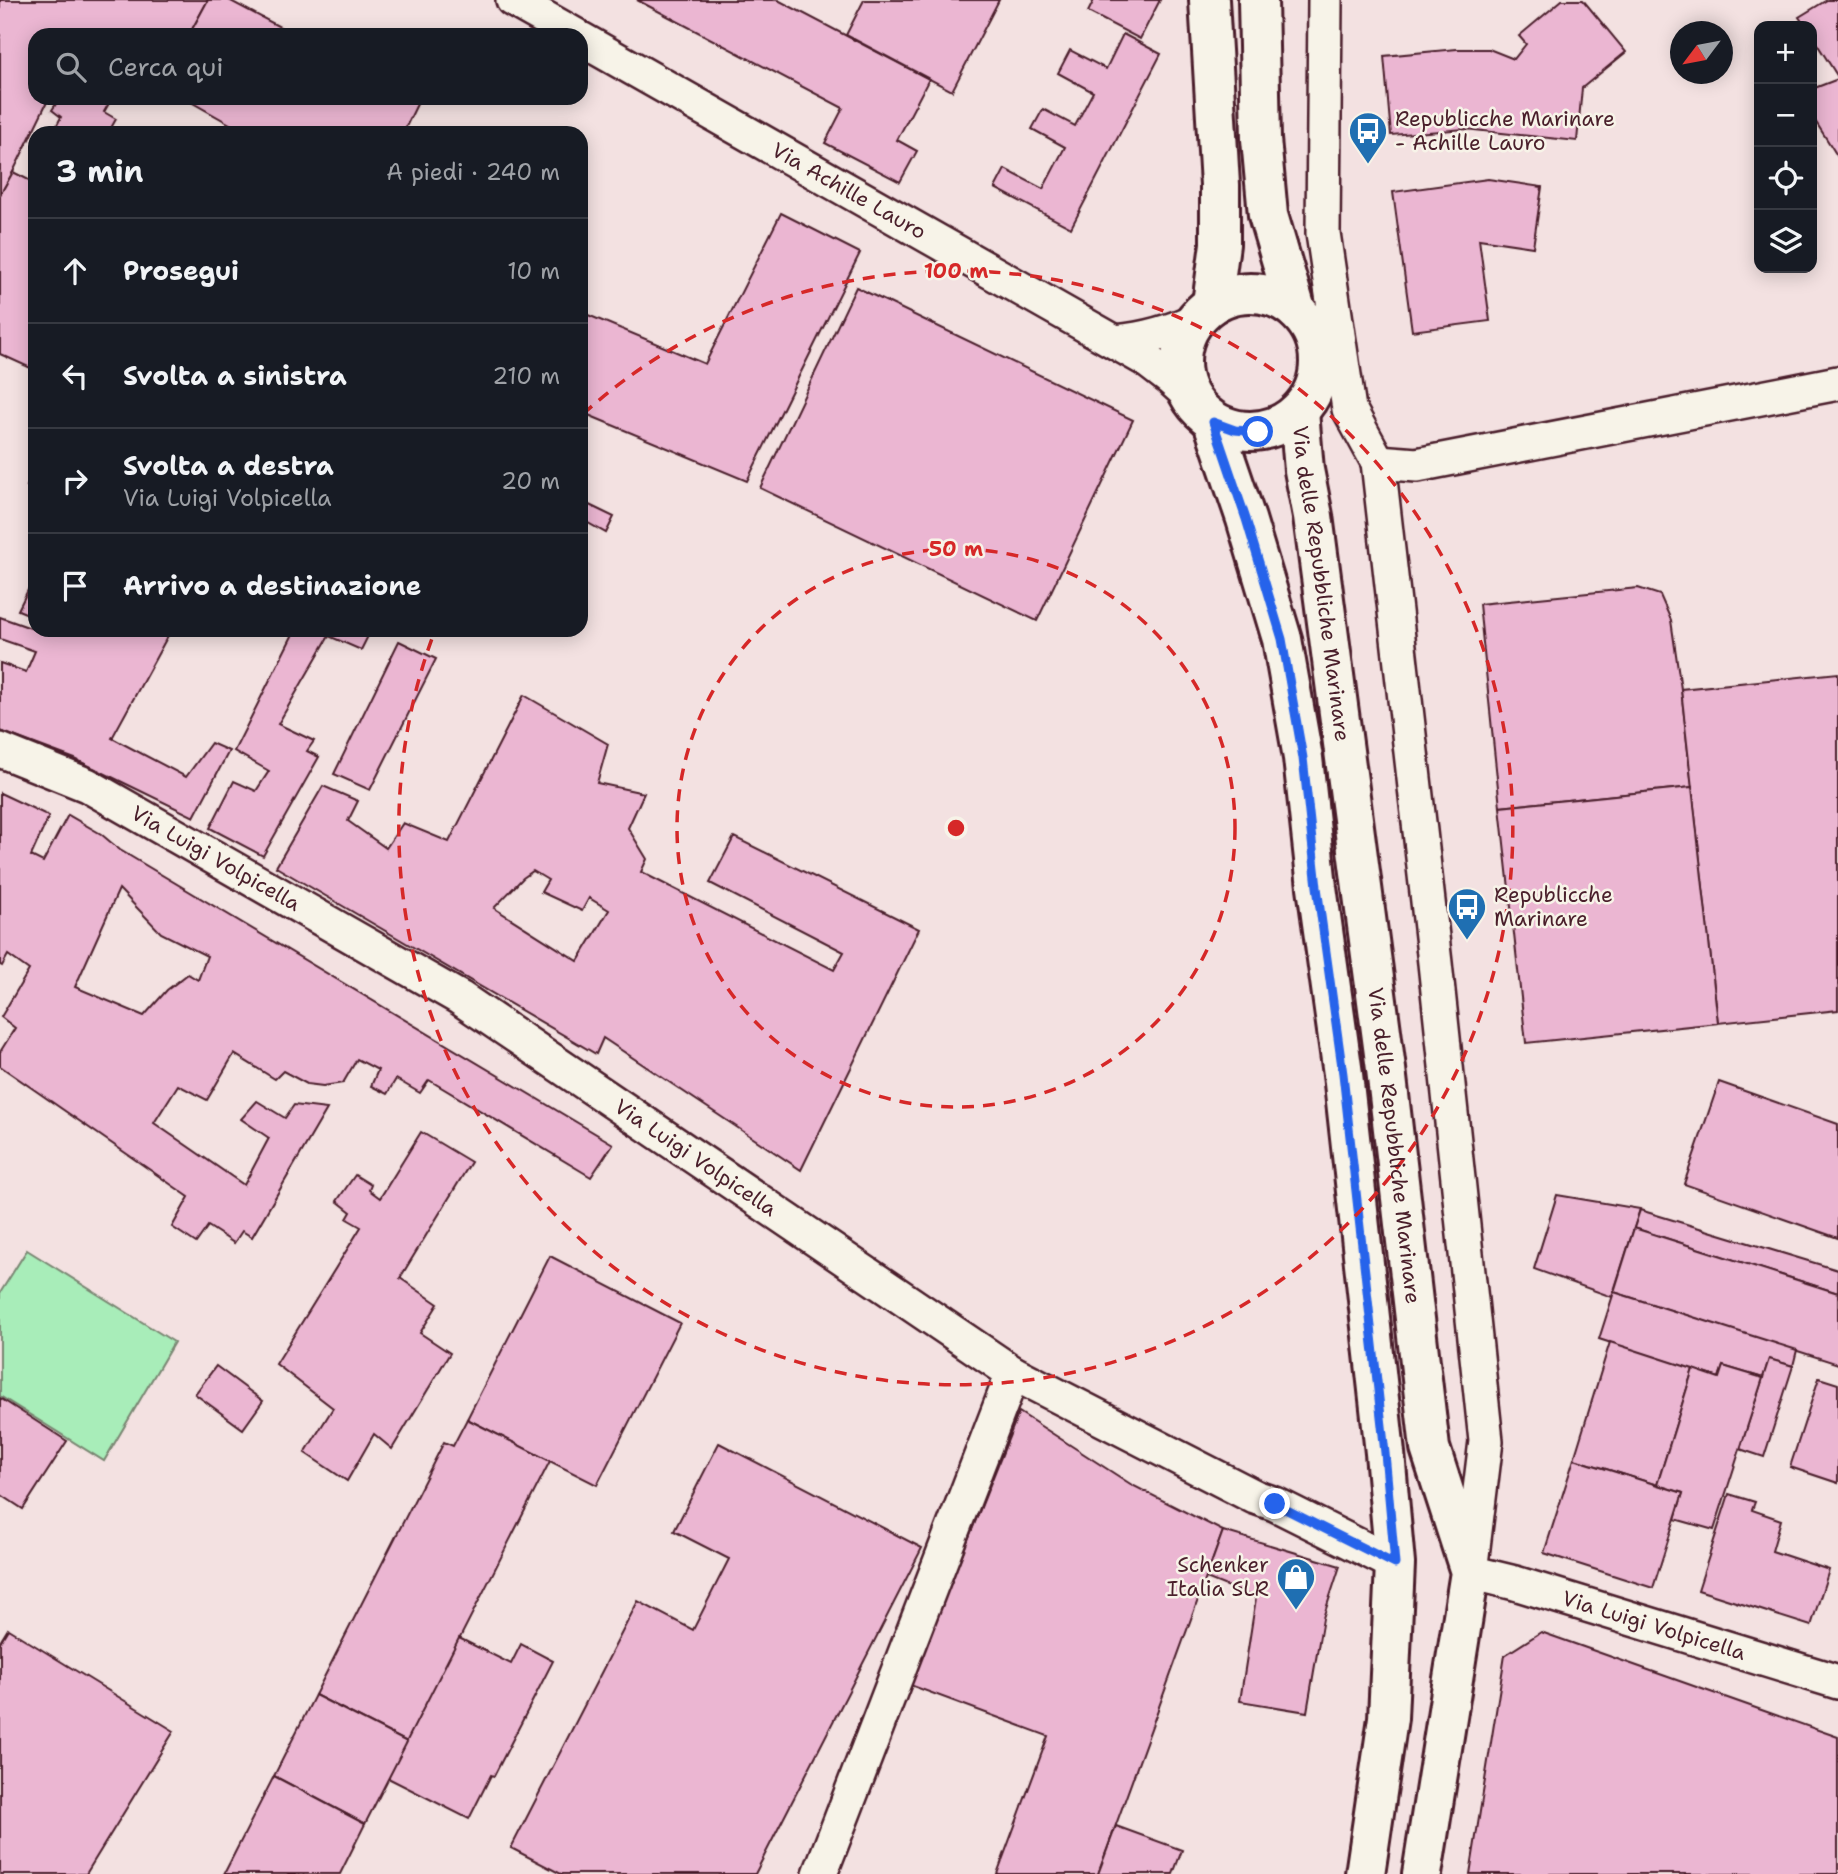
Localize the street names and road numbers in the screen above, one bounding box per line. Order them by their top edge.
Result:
street label: Via Achille Lauro [767,136,931,246]
street label: Via delle Repubbliche Marinare [1286,424,1357,743]
street label: Via Luigi Volpicella [126,799,305,918]
street label: Via delle Repubbliche Marinare [1361,986,1427,1305]
street label: Via Luigi Volpicella [609,1093,782,1223]
street label: Via Luigi Volpicella [1559,1584,1749,1667]

